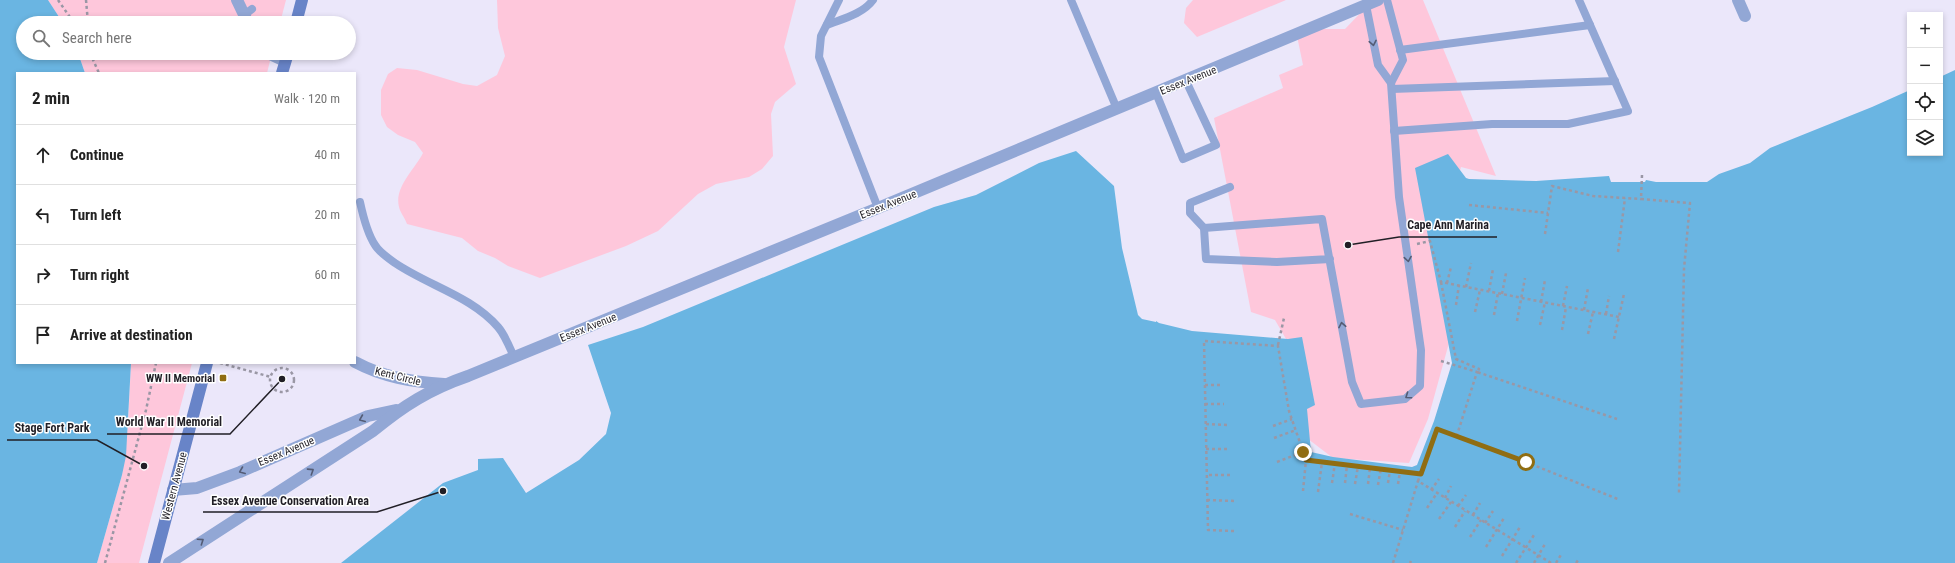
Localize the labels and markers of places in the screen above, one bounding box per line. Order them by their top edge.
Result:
callout: Cape Ann Marina [1399,213,1497,237]
place label: WW II Memorial [146,372,215,385]
marker: WW II Memorial [218,373,228,383]
callout: World War II Memorial [107,410,230,434]
callout: Stage Fort Park [7,416,97,440]
callout: Essex Avenue Conservation Area [203,488,377,512]

